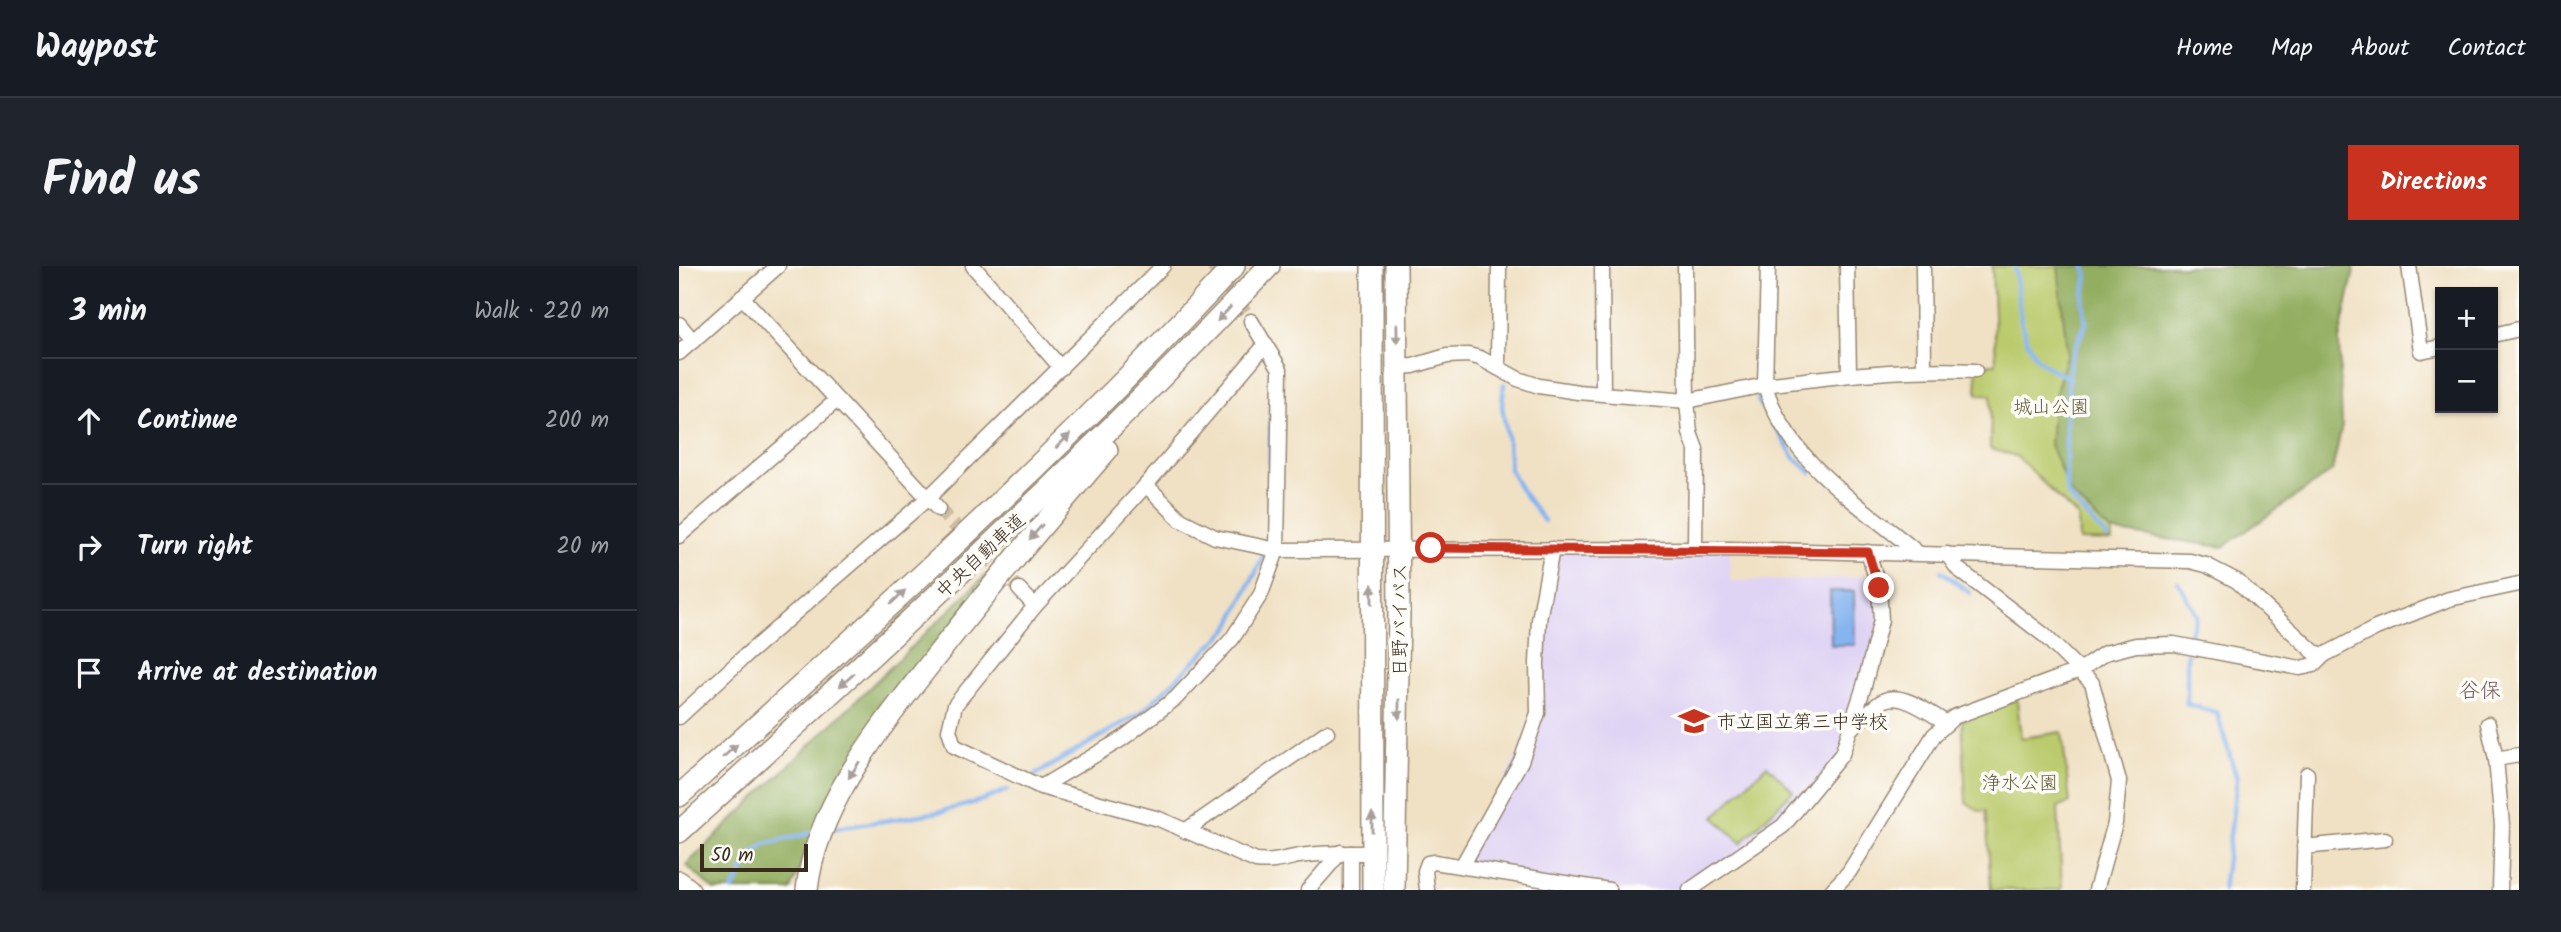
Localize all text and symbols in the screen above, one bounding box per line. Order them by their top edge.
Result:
text: Waypost [35,22,158,75]
text: Home [2176,29,2233,68]
text: Map [2271,29,2313,68]
text: About [2351,29,2409,68]
text: Contact [2447,29,2526,68]
text: Find us [42,143,200,221]
button: Directions [2348,145,2519,220]
map controls [2435,287,2498,413]
button: + [2435,287,2498,350]
text: 3 min [70,288,147,336]
text: Walk · 220 m [474,294,609,330]
one-way arrow [1217,305,1233,322]
one-way arrow [1391,323,1403,345]
button: − [2435,350,2498,413]
park label: 城山公園 [2013,393,2089,423]
text: Continue [137,400,238,442]
icon: ahead [70,402,108,440]
text: 200 m [545,403,609,439]
one-way arrow [1054,433,1071,449]
street label: 中央自動車道 [929,507,1033,606]
one-way arrow [1028,523,1044,541]
text: Turn right [137,526,253,568]
icon: right [70,528,108,566]
text: 20 m [557,529,609,565]
route start [1415,532,1446,563]
street label: 日野バイパス [1386,563,1416,677]
route end [1863,572,1894,603]
one-way arrow [1366,583,1378,605]
one-way arrow [889,590,906,606]
text: Arrive at destination [137,652,377,694]
icon: arrive [70,654,108,692]
one-way arrow [839,671,856,687]
district label: 谷保 [2459,675,2501,708]
one-way arrow [1393,698,1405,720]
school or university icon: 市立国立第三中学校 [1677,704,1711,738]
place label: 市立国立第三中学校 [1717,708,1888,738]
one-way arrow [721,743,738,759]
one-way arrow [848,761,861,780]
park label: 浄水公園 [1982,769,2058,799]
one-way arrow [1366,811,1378,833]
scale bar [700,841,809,873]
text: 50 m [711,841,753,871]

